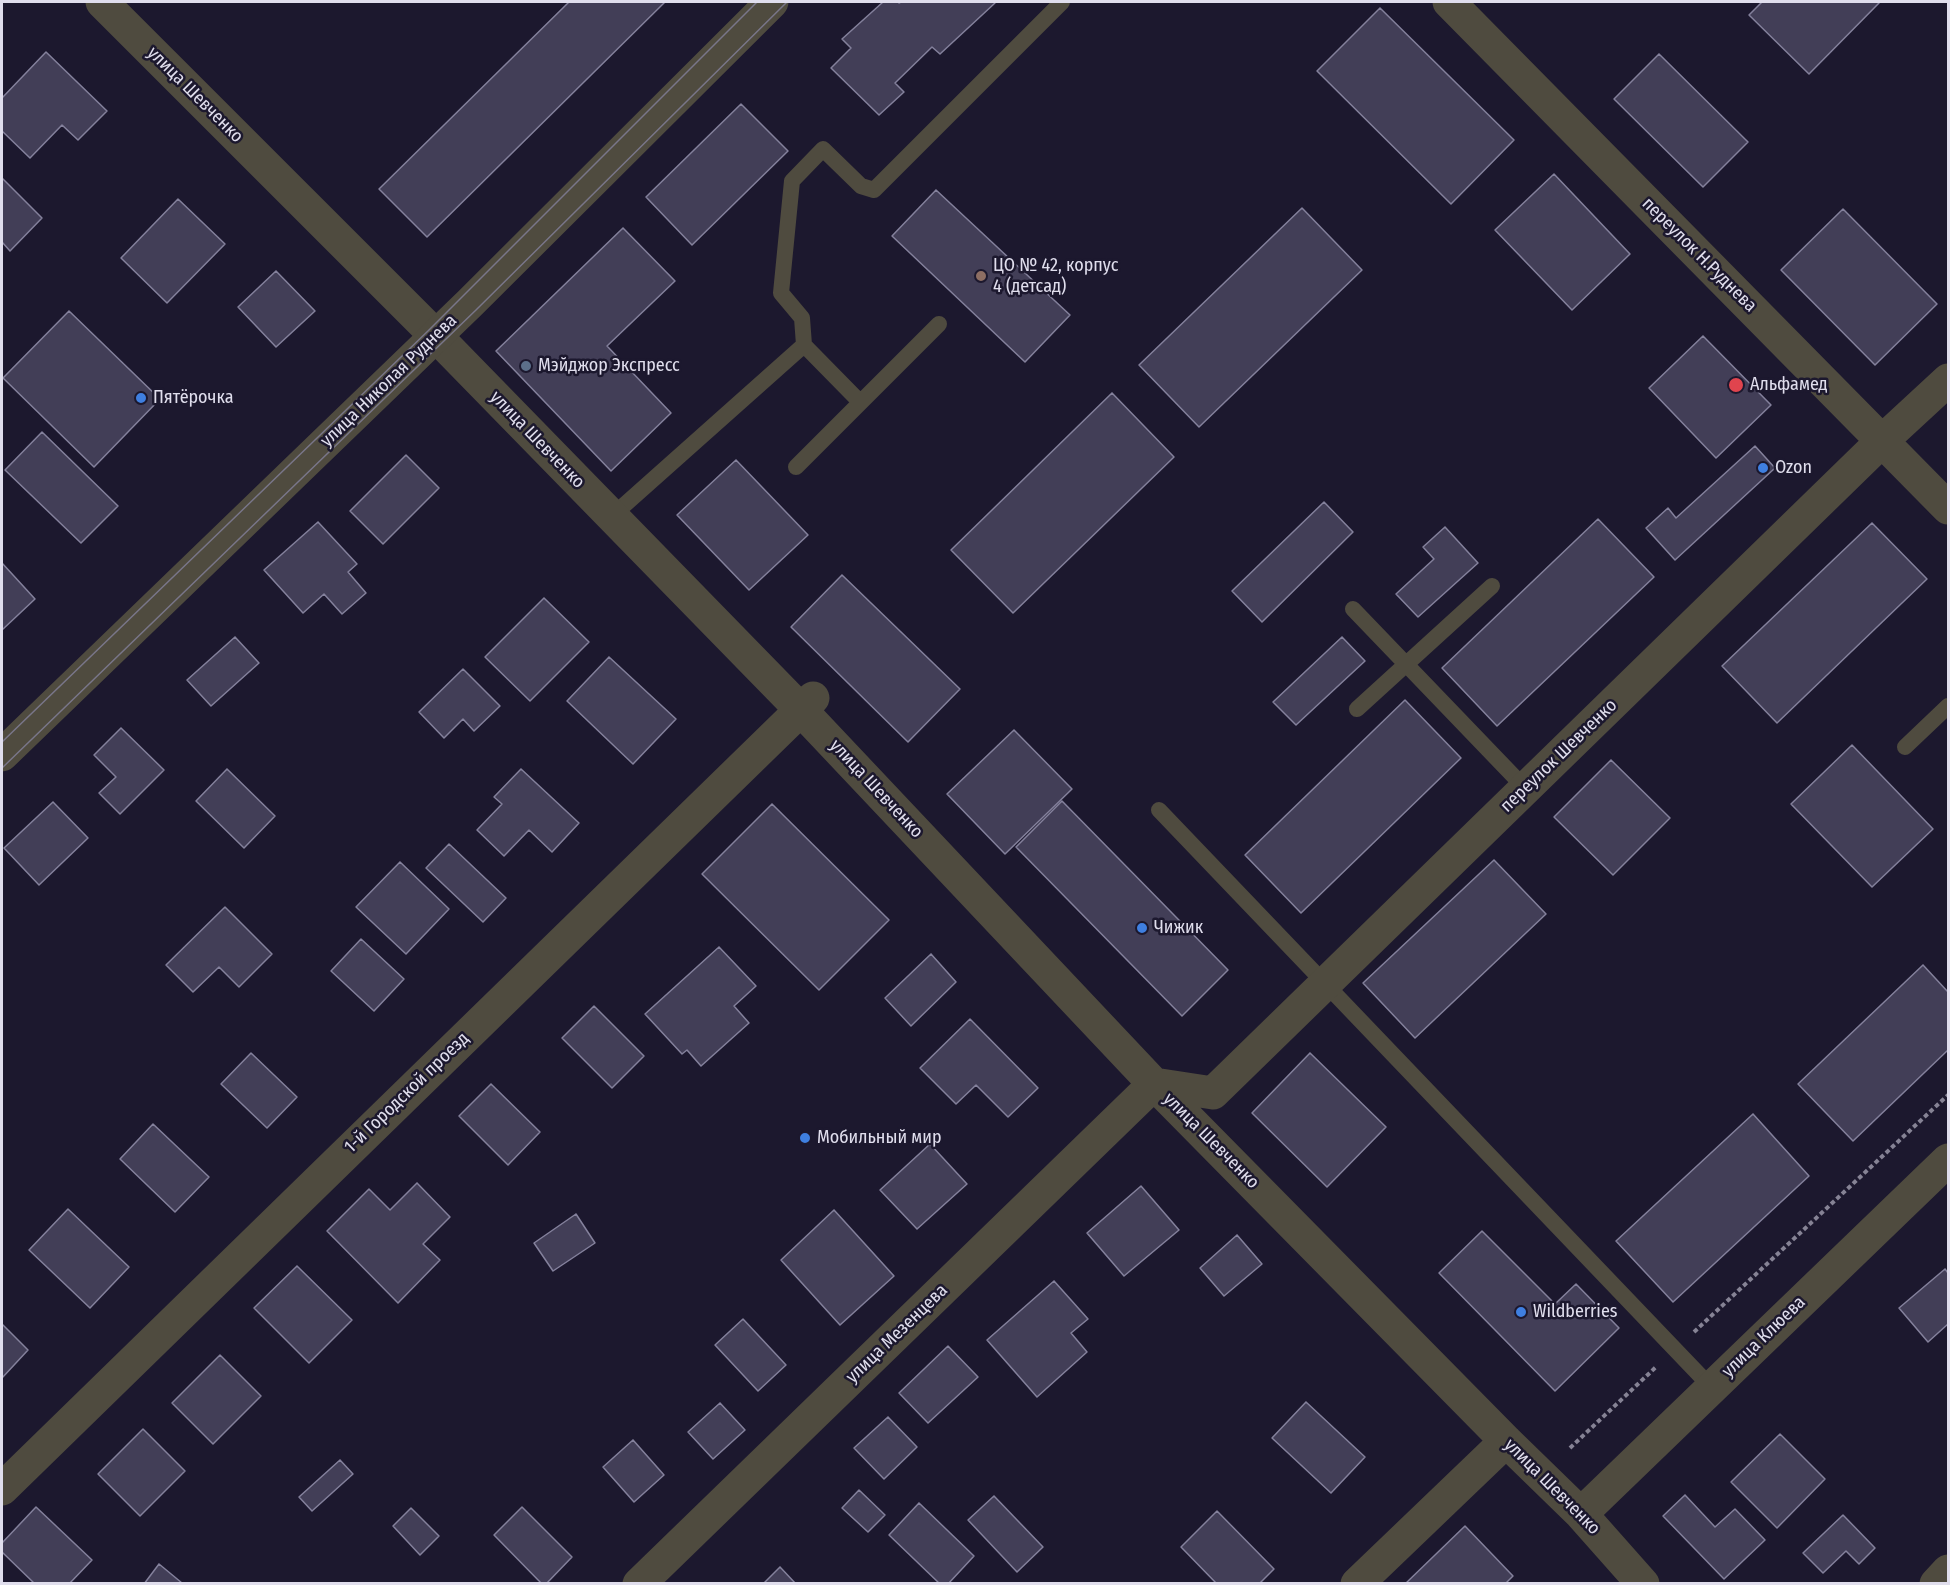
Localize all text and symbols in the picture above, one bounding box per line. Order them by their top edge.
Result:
street label: улица Шевченко [142,42,248,148]
street label: переулок Н.Руднева [1637,193,1761,317]
place label: ЦО № 42, корпус 4 (детсад) [993,255,1118,298]
marker: ЦО № 42, корпус 4 (детсад) [974,269,988,283]
street label: улица Николая Руднева [316,310,462,452]
place label: Мэйджор Экспресс [538,355,680,377]
marker: Мэйджор Экспресс [519,359,533,373]
place label: Альфамед [1750,374,1828,396]
marker: Альфамед [1727,376,1745,394]
place label: Пятёрочка [153,387,233,409]
street label: улица Шевченко [485,387,589,493]
marker: Пятёрочка [134,391,148,405]
place label: Ozon [1775,457,1812,479]
marker: Ozon [1756,461,1770,475]
street label: переулок Шевченко [1496,695,1622,817]
street label: улица Шевченко [825,735,927,843]
place label: Чижик [1154,917,1203,939]
marker: Чижик [1135,921,1149,935]
street label: 1-й Городской проезд [340,1028,474,1158]
street label: улица Шевченко [1158,1088,1264,1194]
place label: Мобильный мир [817,1127,942,1149]
marker: Мобильный мир [798,1131,812,1145]
street label: улица Мезенцева [842,1280,952,1388]
street label: улица Клюева [1718,1292,1810,1382]
place label: Wildberries [1533,1301,1617,1323]
marker: Wildberries [1514,1305,1528,1319]
street label: улица Шевченко [1499,1434,1605,1540]

